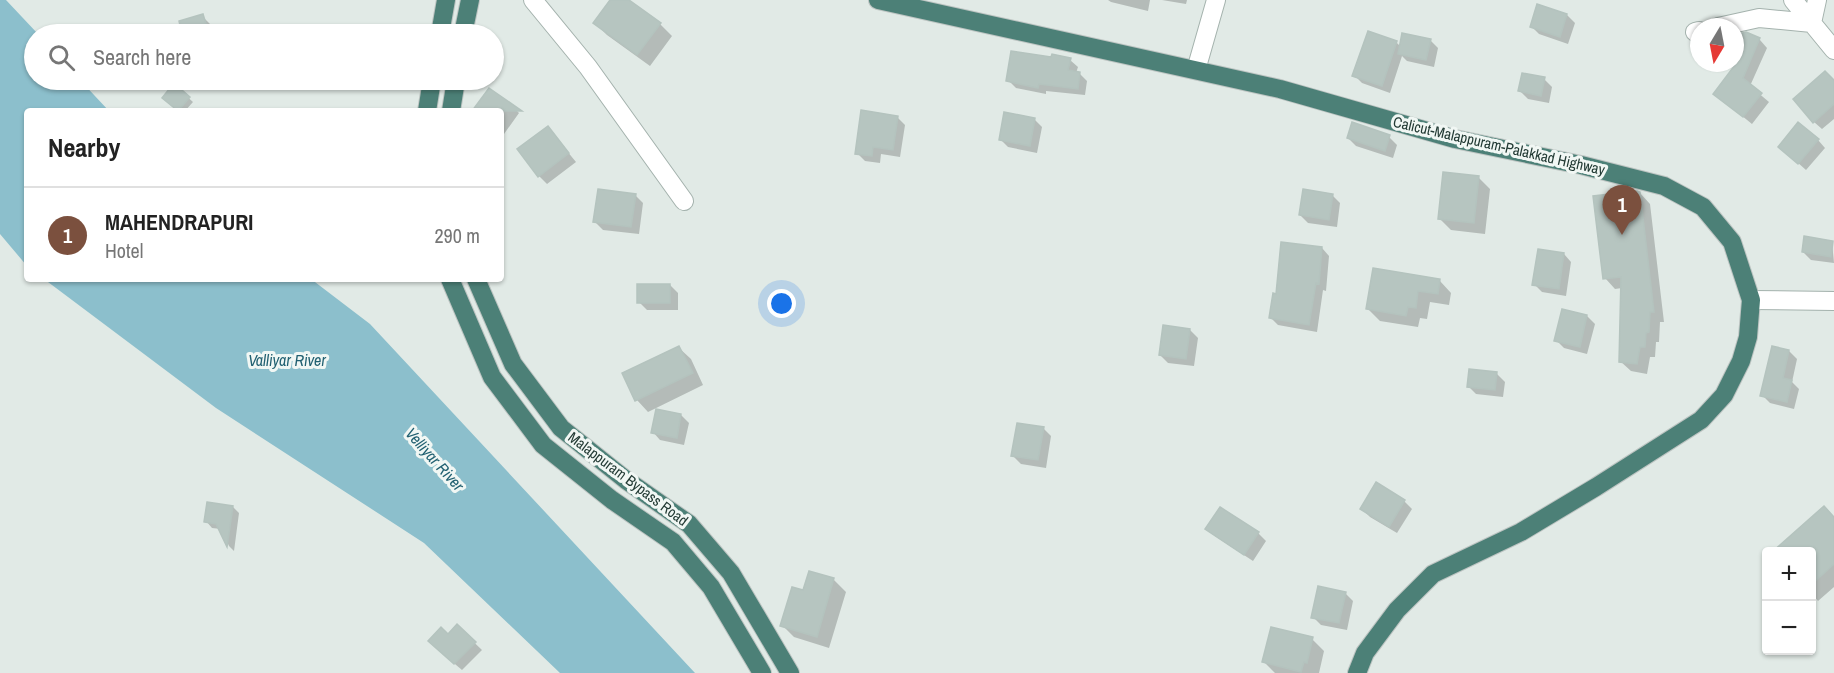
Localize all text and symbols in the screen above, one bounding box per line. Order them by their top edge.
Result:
north arrow [1690,18,1744,72]
search box [24,24,504,90]
icon: search [45,41,78,74]
text: Search here [93,42,191,72]
street label: Calicut-Malappuram-Palakkad Highway [1391,111,1608,180]
text: Nearby [48,130,120,165]
pin: 1 [1602,186,1642,235]
text: MAHENDRAPURI [105,207,253,237]
text: 1 [63,222,72,249]
text: 290 m [434,222,480,249]
text: Hotel [105,237,143,264]
your location [767,289,796,318]
water label: Valliyar River [248,349,326,371]
water label: Velliyar River [401,423,470,496]
street label: Malappuram Bypass Road [564,427,692,531]
map controls [1762,547,1816,655]
button: + [1762,547,1816,601]
button: − [1762,601,1816,655]

